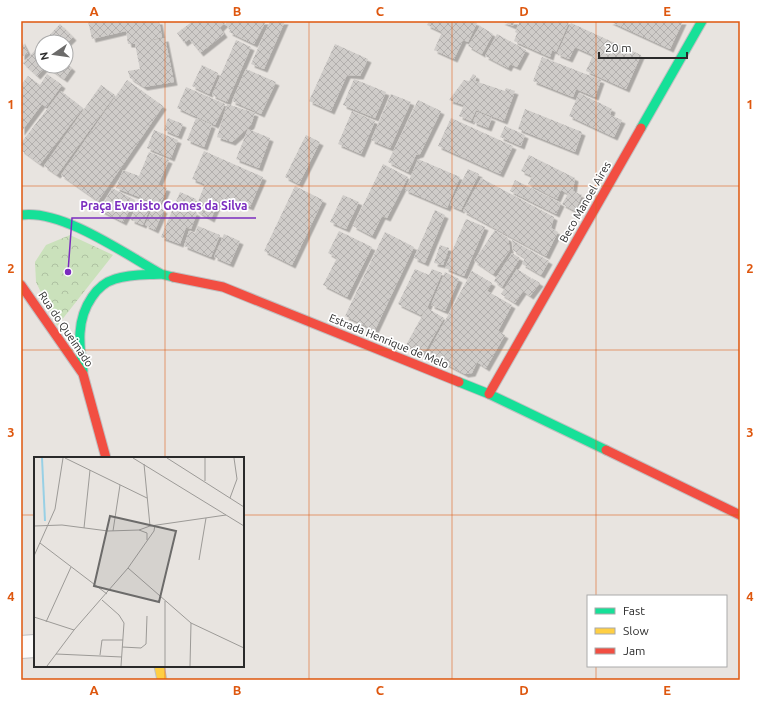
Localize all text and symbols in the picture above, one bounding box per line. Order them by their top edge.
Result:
text: A [89,4,99,18]
text: B [233,4,242,18]
text: C [376,4,385,18]
text: D [519,4,529,18]
text: E [663,4,671,18]
north arrow [34,34,74,74]
scale bar [599,34,687,60]
text: 20 m [605,41,632,54]
text: N [37,51,51,62]
text: 1 [7,97,15,111]
text: 1 [746,97,754,111]
street label: Beco Manoel Aires [557,159,613,245]
callout: Praça Evaristo Gomes da Silva [72,194,256,218]
text: Praça Evaristo Gomes da Silva [80,199,248,214]
text: 2 [7,261,15,275]
text: 2 [746,261,754,275]
street label: Rua do Queimado [36,289,96,369]
street label: Estrada Henrique de Melo [327,311,451,371]
text: 3 [7,425,15,439]
text: 3 [746,425,754,439]
inset map [34,457,244,667]
text: 4 [7,589,15,603]
text: 4 [746,589,754,603]
legend [587,595,727,667]
text: Fast [623,604,645,617]
text: Slow [623,624,649,637]
text: Jam [623,644,645,657]
text: A [89,683,99,697]
text: B [233,683,242,697]
text: C [376,683,385,697]
text: D [519,683,529,697]
text: E [663,683,671,697]

